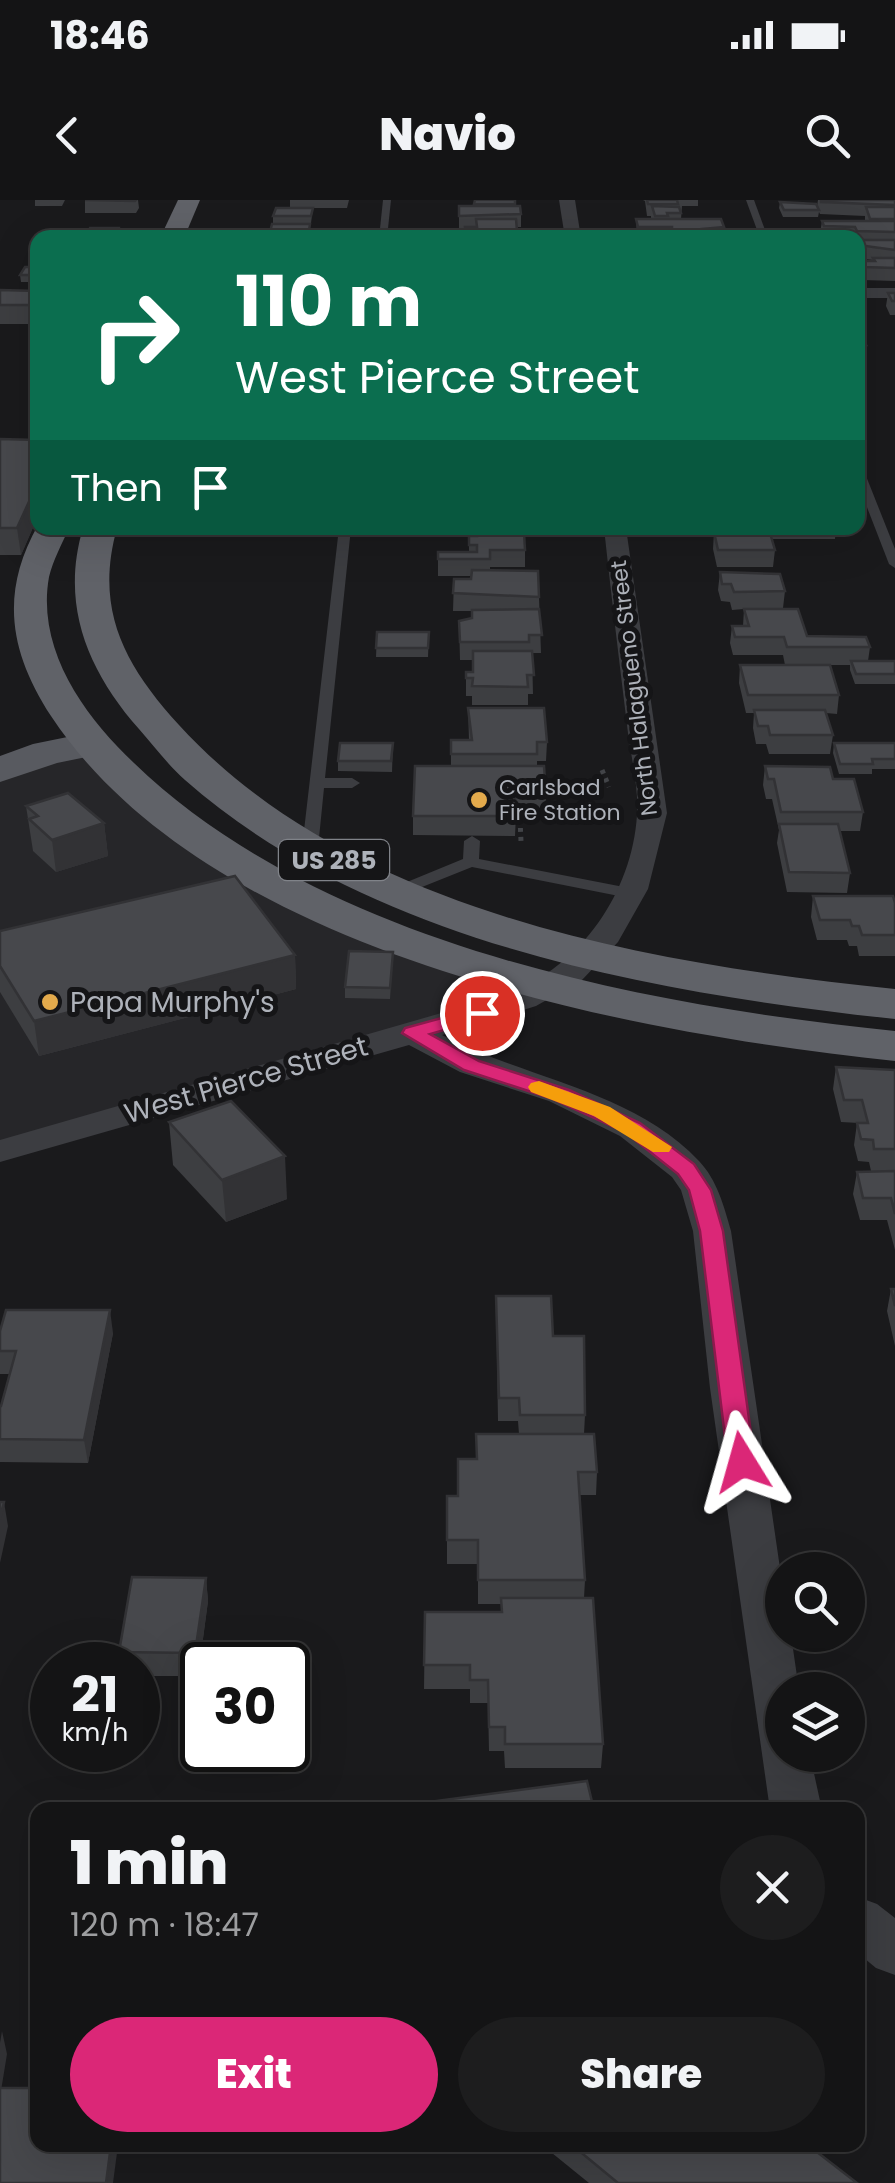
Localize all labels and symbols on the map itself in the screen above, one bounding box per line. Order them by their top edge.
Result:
street label: North Halagueno Street [603,558,665,818]
place label: Carlsbad Fire Station [499,772,621,828]
marker: Carlsbad Fire Station [468,789,490,811]
road number: US 285 [279,840,389,880]
pin [440,971,525,1056]
place label: Papa Murphy's [70,983,275,1022]
marker: Papa Murphy's [39,991,61,1013]
street label: West Pierce Street [120,1027,372,1133]
position arrow [690,1410,794,1514]
speed limit sign: 30 [180,1642,310,1772]

